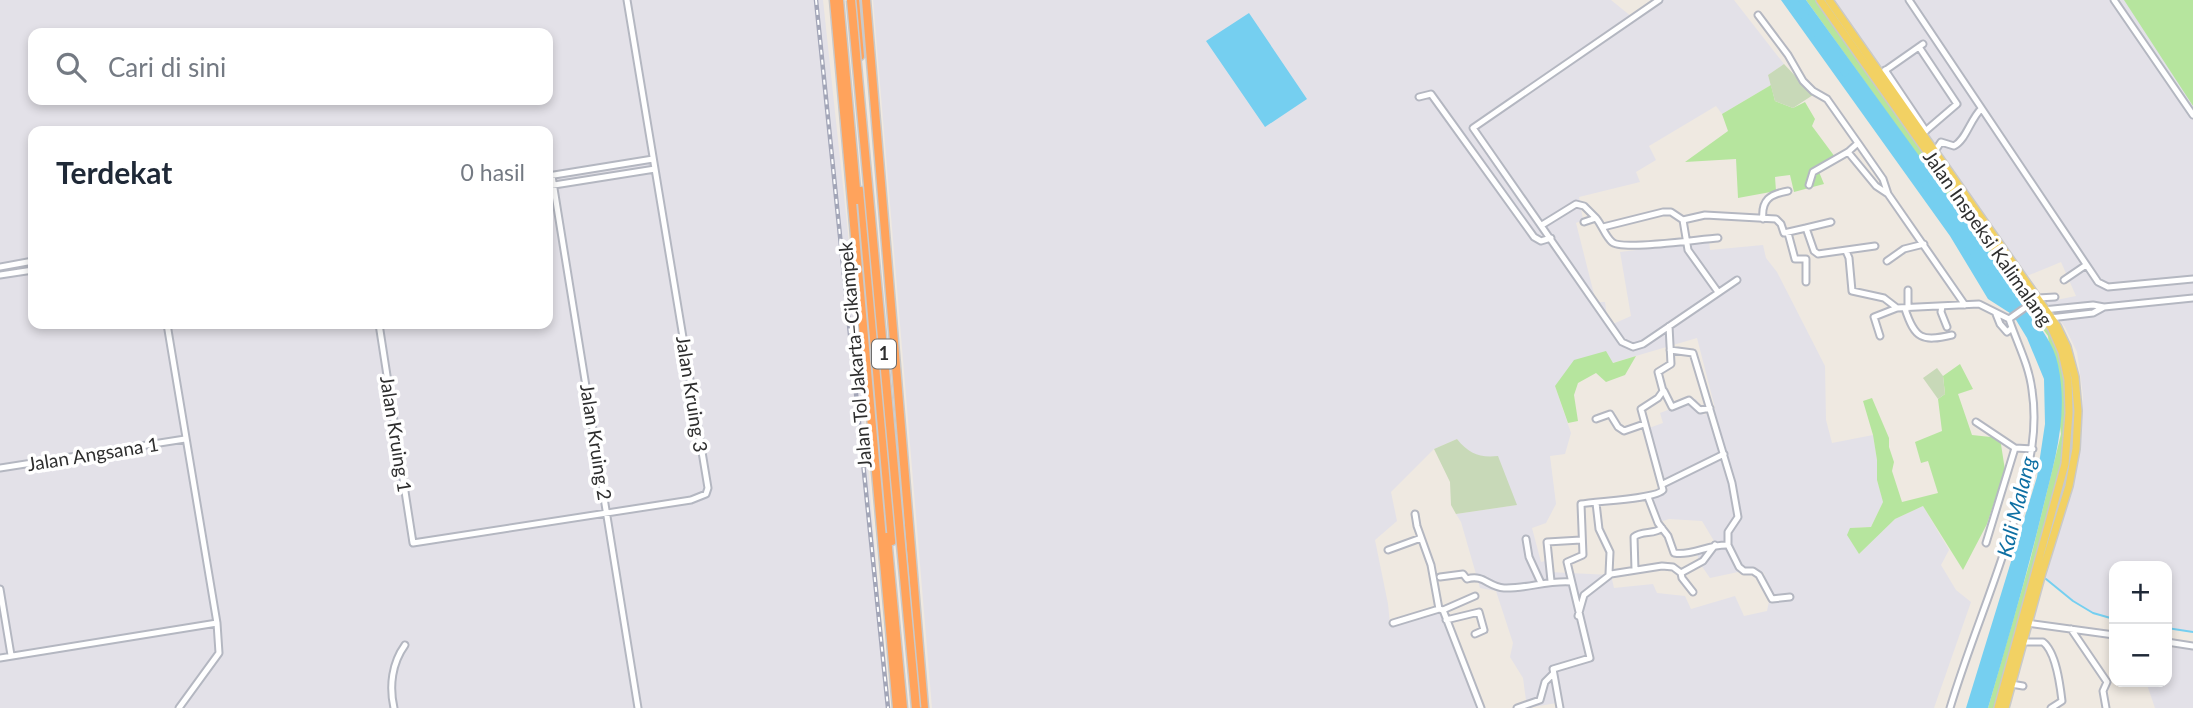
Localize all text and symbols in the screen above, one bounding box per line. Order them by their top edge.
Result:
search box [28,28,553,105]
icon: search [52,48,90,86]
text: Cari di sini [108,51,226,83]
street label: Jalan Inspeksi Kalimalang [1919,146,2058,330]
text: Terdekat [56,154,172,190]
text: 0 hasil [461,158,525,186]
street label: Jalan Tol Jakarta–Cikampek [833,241,876,469]
street label: Jalan Kruing 3 [672,334,713,454]
road number: 1 [872,340,896,368]
street label: Jalan Kruing 1 [376,374,417,494]
street label: Jalan Kruing 2 [576,382,617,502]
street label: Jalan Angsana 1 [26,432,160,475]
water label: Kali Malang [1991,453,2040,560]
map controls [2109,561,2172,687]
button: + [2109,561,2172,624]
button: − [2109,624,2172,687]

